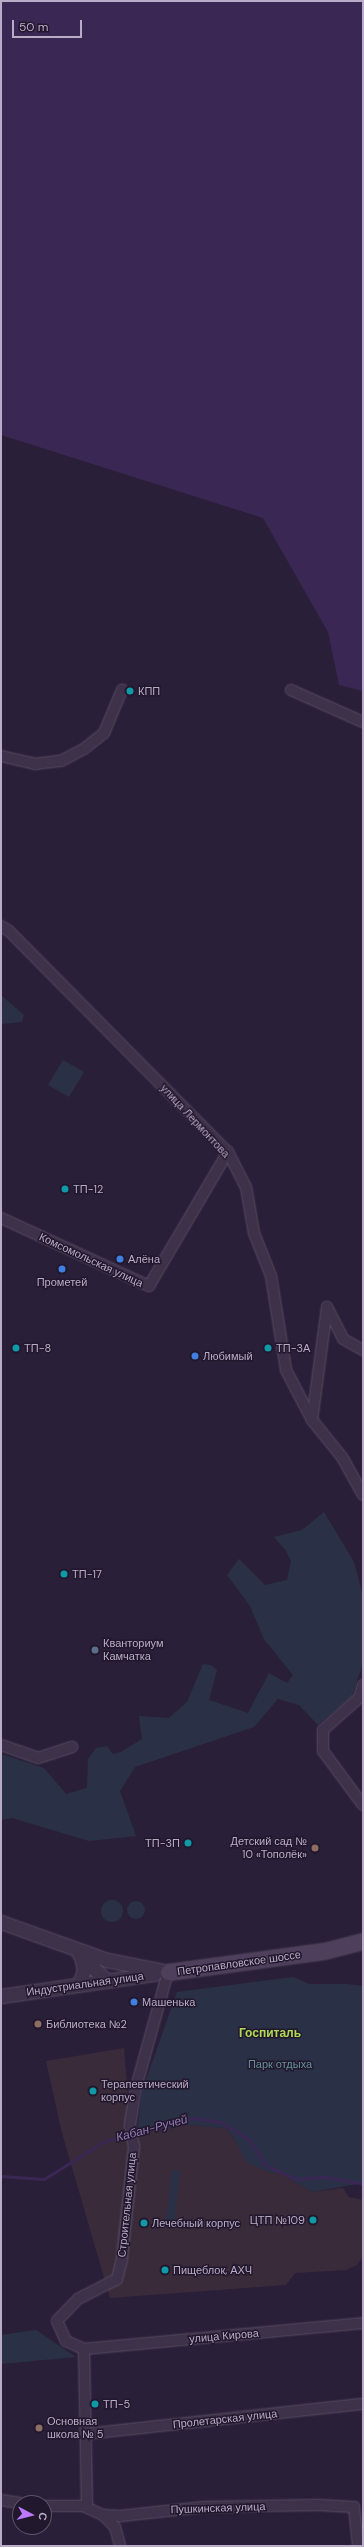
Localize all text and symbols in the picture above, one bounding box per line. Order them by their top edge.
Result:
scale bar [14,12,84,38]
text: 50 m [19,19,48,35]
place label: КПП [138,684,160,698]
marker: КПП [125,686,135,696]
street label: улица Лермонтова [158,1082,232,1160]
place label: ТП-12 [73,1182,103,1196]
marker: ТП-12 [60,1184,70,1194]
street label: Комсомольская улица [37,1230,145,1290]
place label: Алёна [128,1252,160,1266]
marker: Алёна [115,1254,125,1264]
marker: Прометей [57,1264,67,1274]
place label: Прометей [37,1275,87,1289]
place label: ТП-8 [24,1341,51,1355]
place label: ТП-3А [276,1341,310,1355]
marker: ТП-8 [11,1343,21,1353]
marker: ТП-3А [263,1343,273,1353]
place label: Любимый [203,1349,253,1363]
marker: Любимый [190,1351,200,1361]
place label: ТП-17 [72,1567,102,1581]
marker: ТП-17 [59,1569,69,1579]
place label: Кванториум Камчатка [103,1637,164,1663]
marker: Кванториум Камчатка [90,1645,100,1655]
place label: Детский сад № 10 «Тополёк» [231,1835,307,1861]
place label: ТП-3П [145,1836,180,1850]
marker: ТП-3П [183,1838,193,1848]
marker: Детский сад № 10 «Тополёк» [310,1843,320,1853]
street label: Петропавловское шоссе [176,1948,302,1978]
street label: Индустриальная улица [26,1969,144,1999]
place label: Машенька [142,1995,195,2009]
marker: Машенька [129,1997,139,2007]
place label: Библиотека №2 [46,2017,127,2031]
marker: Библиотека №2 [33,2019,43,2029]
district label: Госпиталь [239,2027,301,2041]
park label: Парк отдыха [248,2057,312,2071]
place label: Терапевтический корпус [101,2078,189,2104]
marker: Терапевтический корпус [88,2086,98,2096]
water label: Кабан-Ручей [115,2113,189,2145]
street label: Строительная улица [115,2152,139,2258]
place label: ЦТП №109 [250,2213,305,2227]
marker: ЦТП №109 [308,2215,318,2225]
place label: Лечебный корпус [152,2216,240,2230]
marker: Лечебный корпус [139,2218,149,2228]
place label: Пищеблок, АХЧ [173,2263,252,2277]
marker: Пищеблок, АХЧ [160,2265,170,2275]
street label: улица Кирова [189,2326,259,2346]
place label: ТП-5 [103,2397,130,2411]
marker: ТП-5 [90,2399,100,2409]
street label: Пролетарская улица [172,2407,278,2431]
place label: Основная школа № 5 [47,2415,104,2441]
marker: Основная школа № 5 [34,2423,44,2433]
north arrow [12,2495,52,2535]
street label: Пушкинская улица [170,2500,266,2516]
text: С [35,2512,50,2521]

